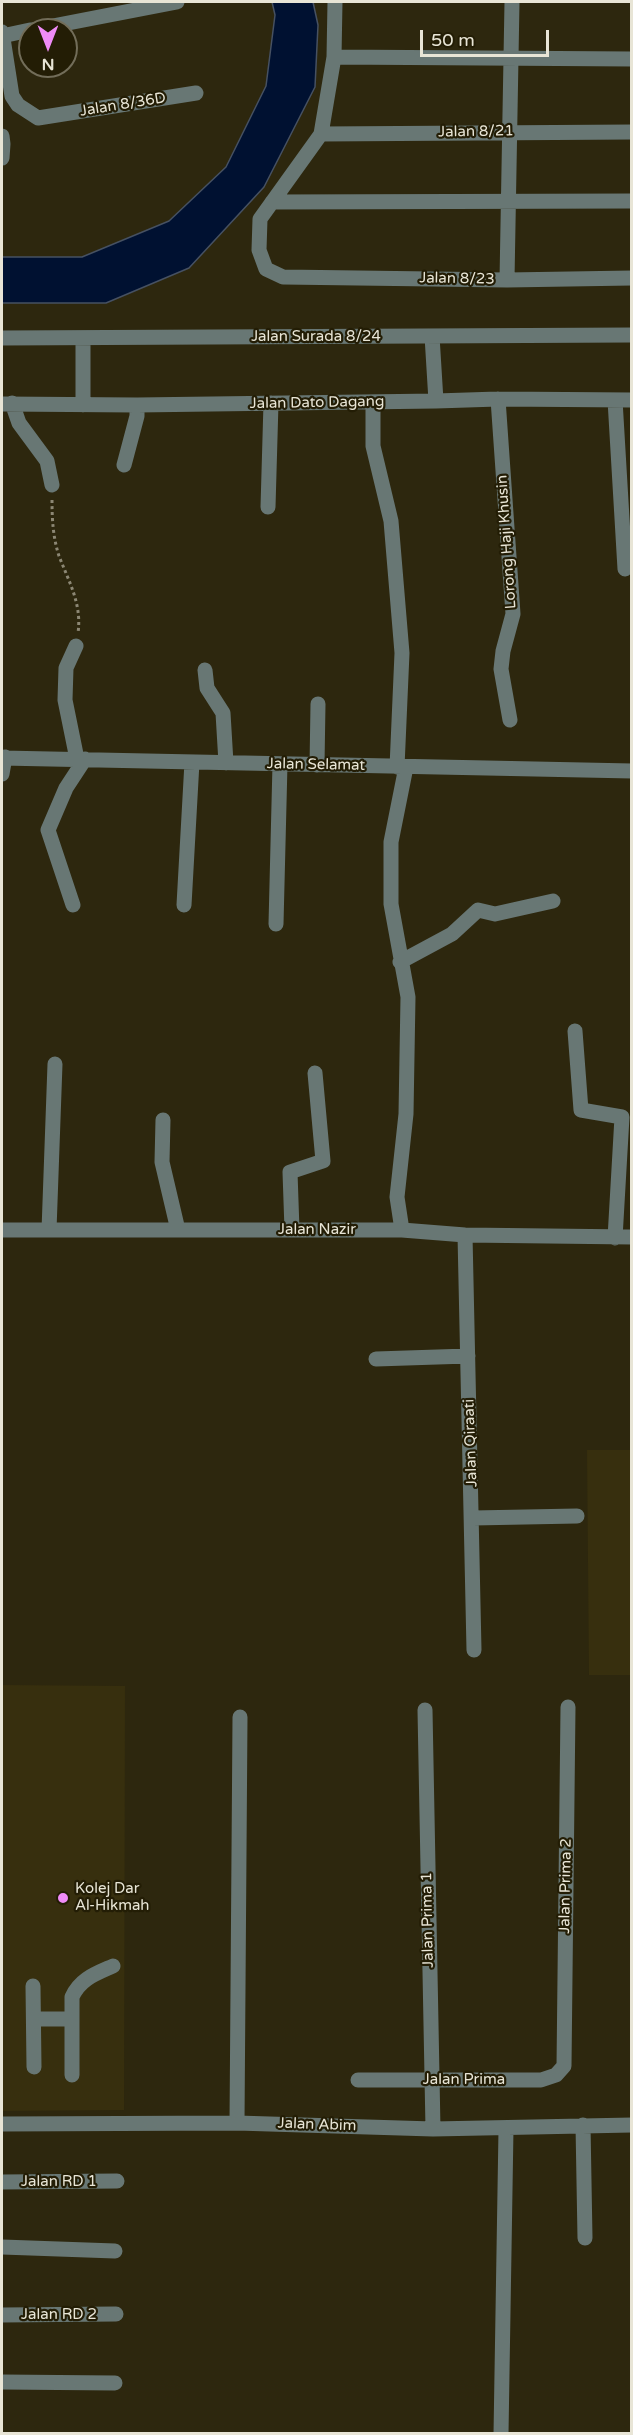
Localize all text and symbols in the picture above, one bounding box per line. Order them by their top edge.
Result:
north arrow [18,18,78,78]
scale bar [423,18,552,56]
text: 50 m [431,29,475,51]
text: N [42,54,54,74]
street label: Jalan 8/36D [79,89,167,121]
street label: Jalan 8/21 [438,122,514,142]
street label: Jalan 8/23 [419,269,495,289]
street label: Jalan Surada 8/24 [251,328,381,346]
street label: Jalan Dato Dagang [250,393,384,413]
street label: Lorong Haji Khusin [493,474,521,610]
street label: Jalan Selamat [267,755,365,775]
street label: Jalan Nazir [278,1221,356,1239]
street label: Jalan Qiraati [460,1399,482,1487]
street label: Jalan Prima 2 [556,1838,576,1934]
street label: Jalan Prima 1 [418,1872,438,1968]
place label: Kolej Dar Al-Hikmah [75,1880,149,1915]
marker: Kolej Dar Al-Hikmah [56,1891,70,1905]
street label: Jalan Prima [423,2071,505,2089]
street label: Jalan Abim [277,2115,357,2135]
street label: Jalan RD 1 [21,2173,97,2191]
street label: Jalan RD 2 [21,2306,97,2324]

